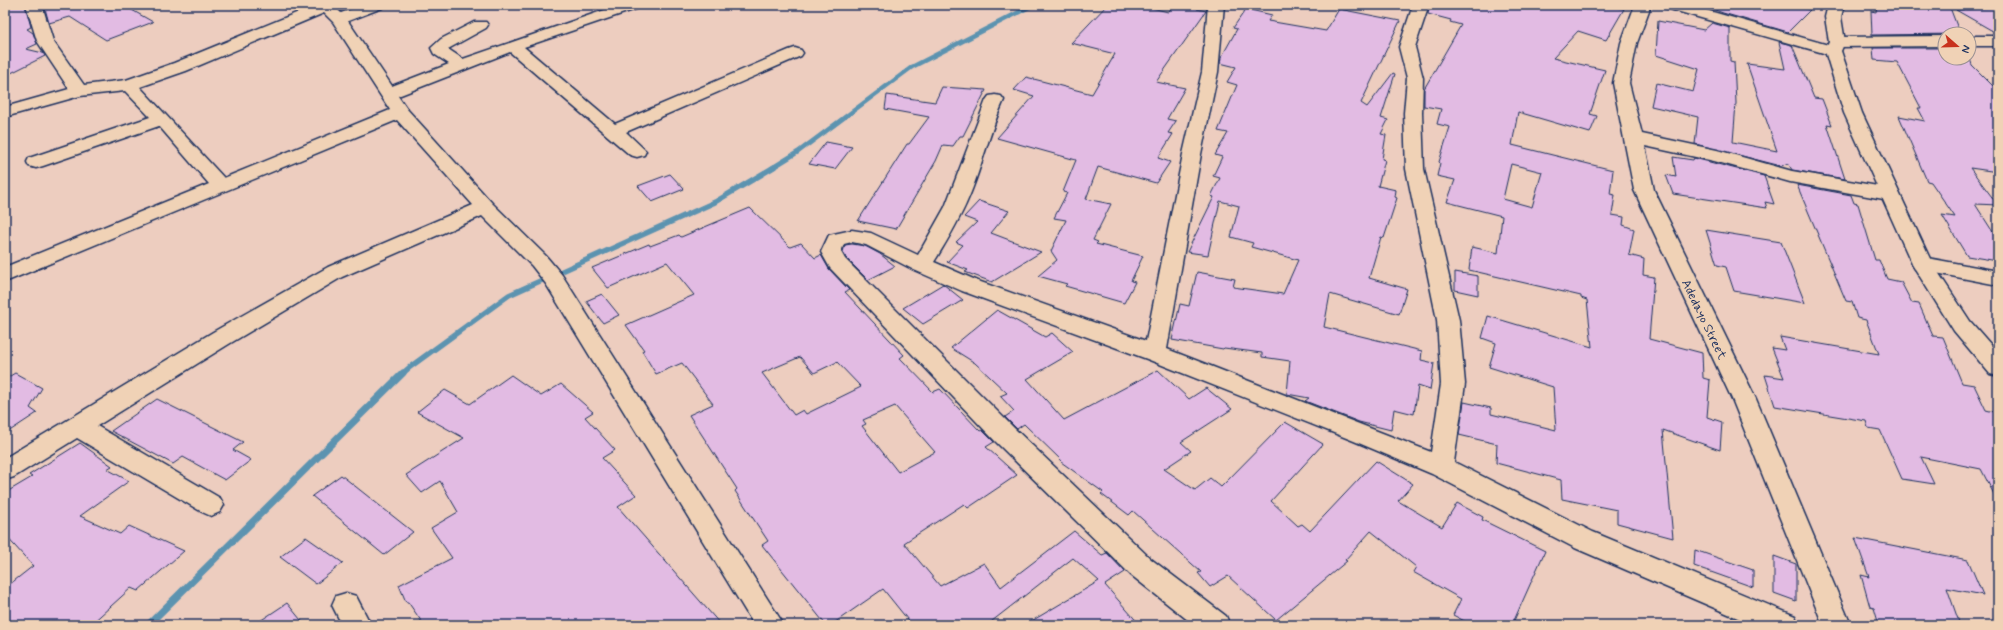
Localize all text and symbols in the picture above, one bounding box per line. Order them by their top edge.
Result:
north arrow [1937,26,1977,66]
text: N [1958,43,1973,55]
street label: Adedayo Street [1677,277,1731,363]

